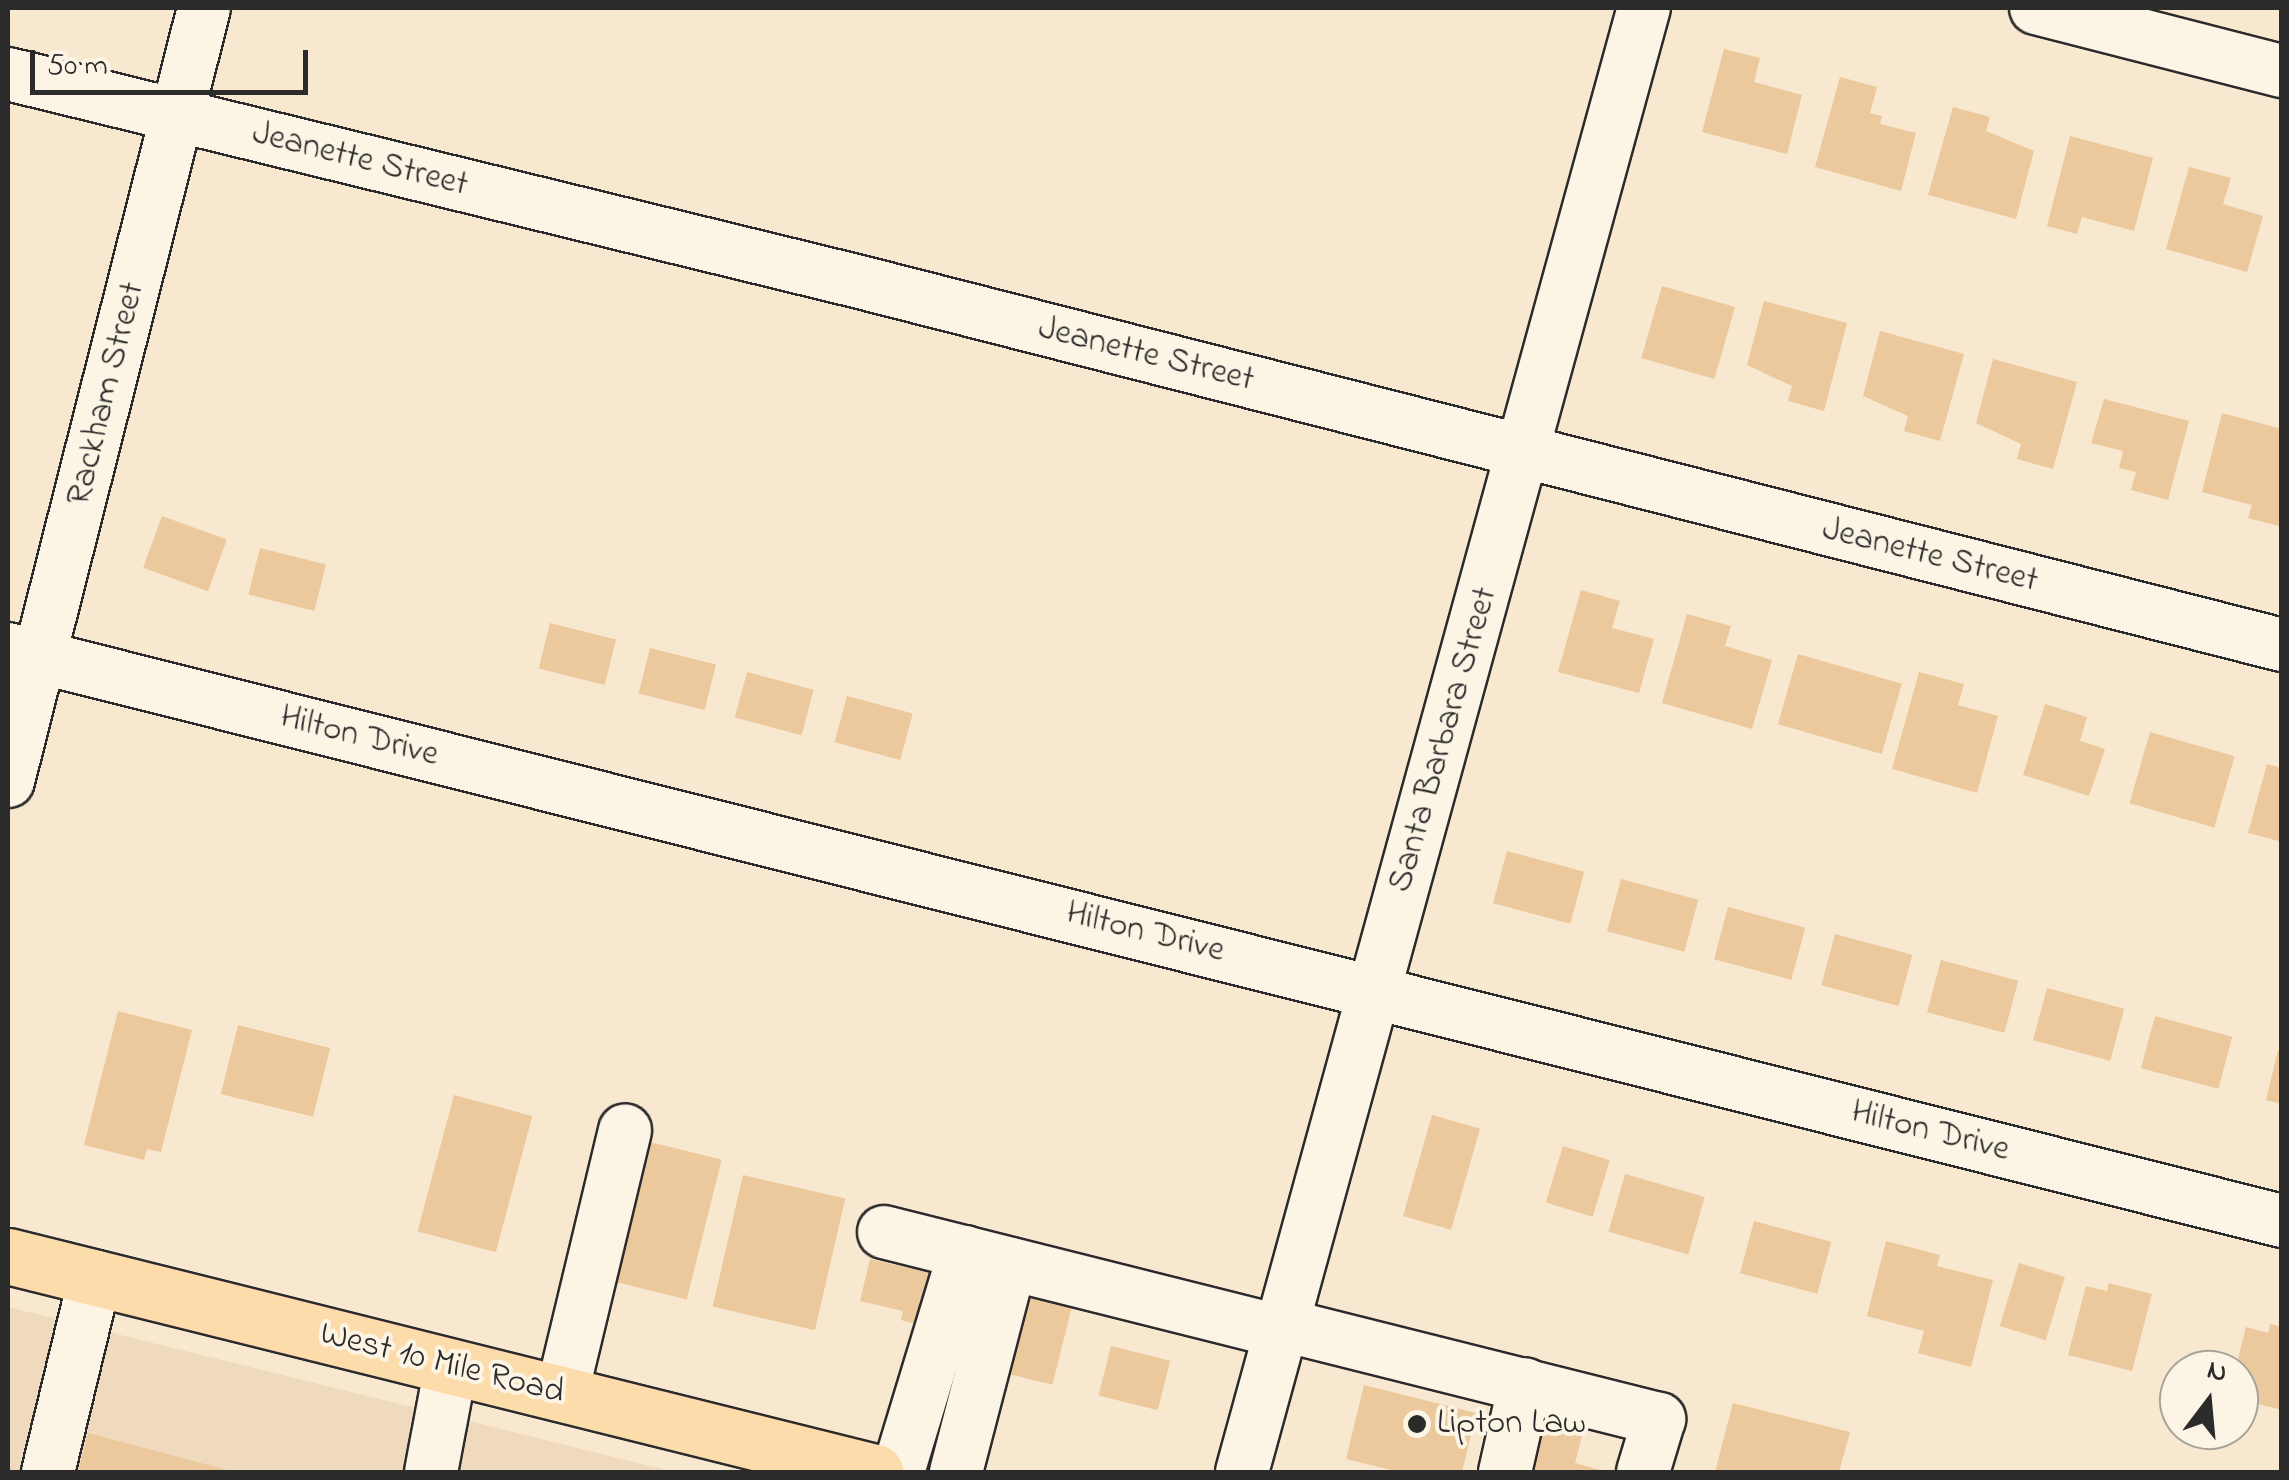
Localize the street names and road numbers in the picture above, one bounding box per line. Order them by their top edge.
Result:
street label: Jeanette Street [248,113,472,207]
street label: Rackham Street [59,278,155,510]
street label: Jeanette Street [1034,308,1258,402]
street label: Jeanette Street [1818,509,2042,603]
street label: Santa Barbara Street [1380,583,1508,897]
street label: Hilton Drive [276,697,442,777]
street label: Hilton Drive [1062,893,1228,973]
street label: Hilton Drive [1847,1092,2013,1172]
street label: West 10 Mile Road [316,1313,568,1415]

